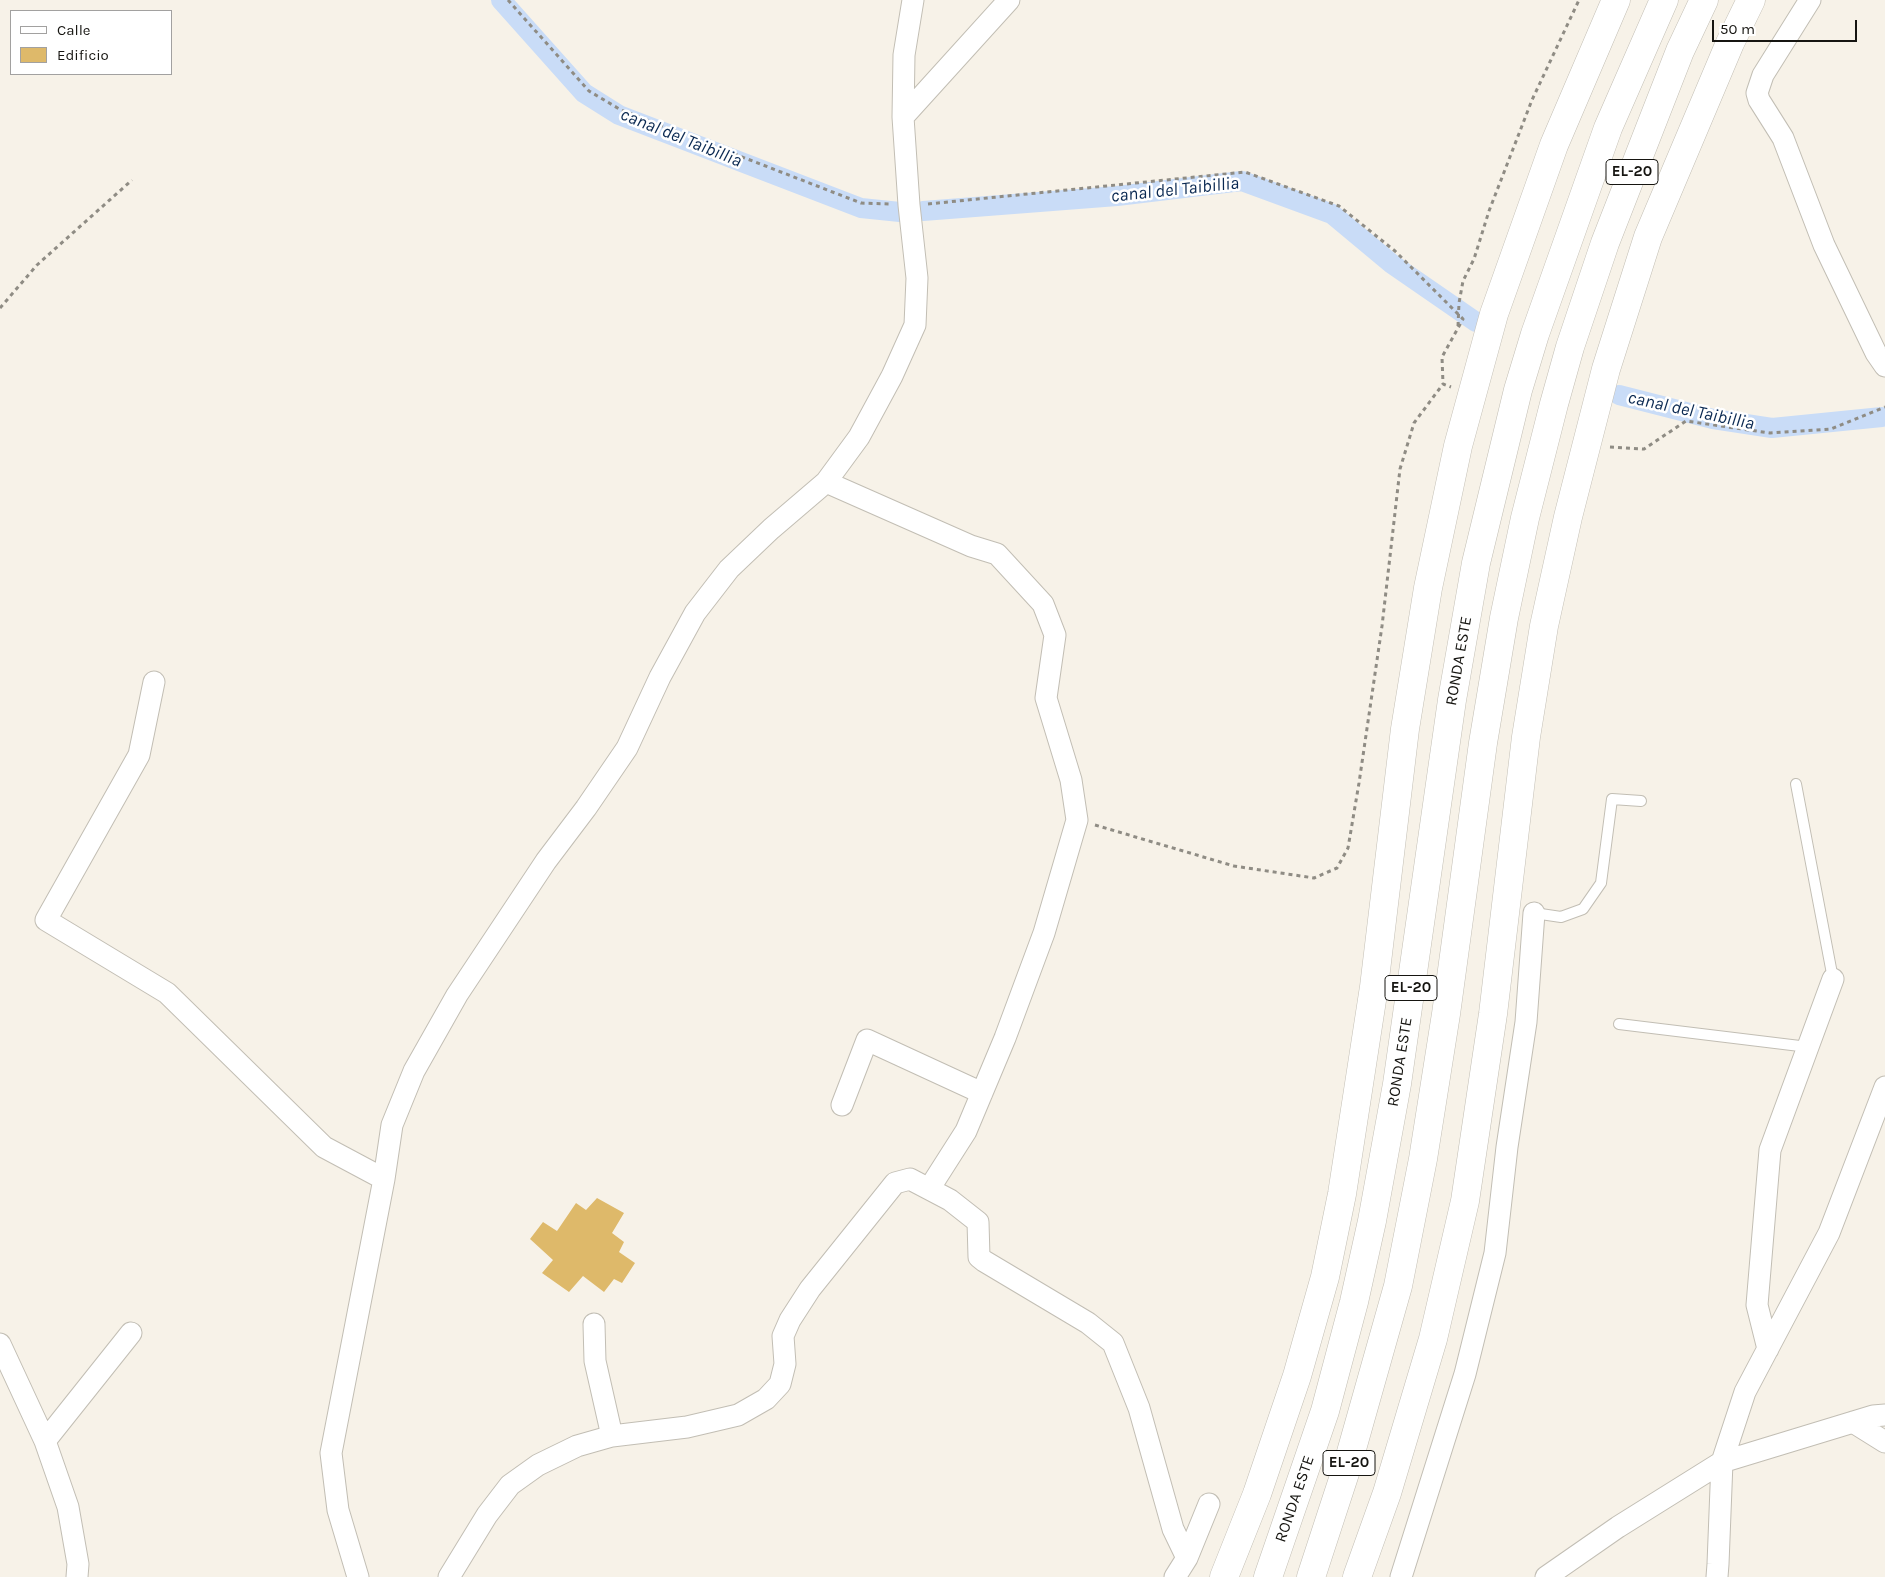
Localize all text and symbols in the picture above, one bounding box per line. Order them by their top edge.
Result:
legend [10,10,172,75]
scale bar [1715,10,1860,42]
text: 50 m [1720,20,1755,38]
text: Calle [57,21,91,39]
text: Edificio [57,46,109,64]
water label: canal del Taibillia [617,104,745,172]
road number: EL-20 [1606,160,1658,184]
water label: canal del Taibillia [1110,173,1240,207]
water label: canal del Taibillia [1626,387,1756,435]
street label: RONDA ESTE [1442,615,1476,707]
road number: EL-20 [1385,976,1437,1000]
street label: RONDA ESTE [1383,1016,1417,1108]
road number: EL-20 [1323,1450,1375,1476]
street label: RONDA ESTE [1271,1453,1319,1545]

